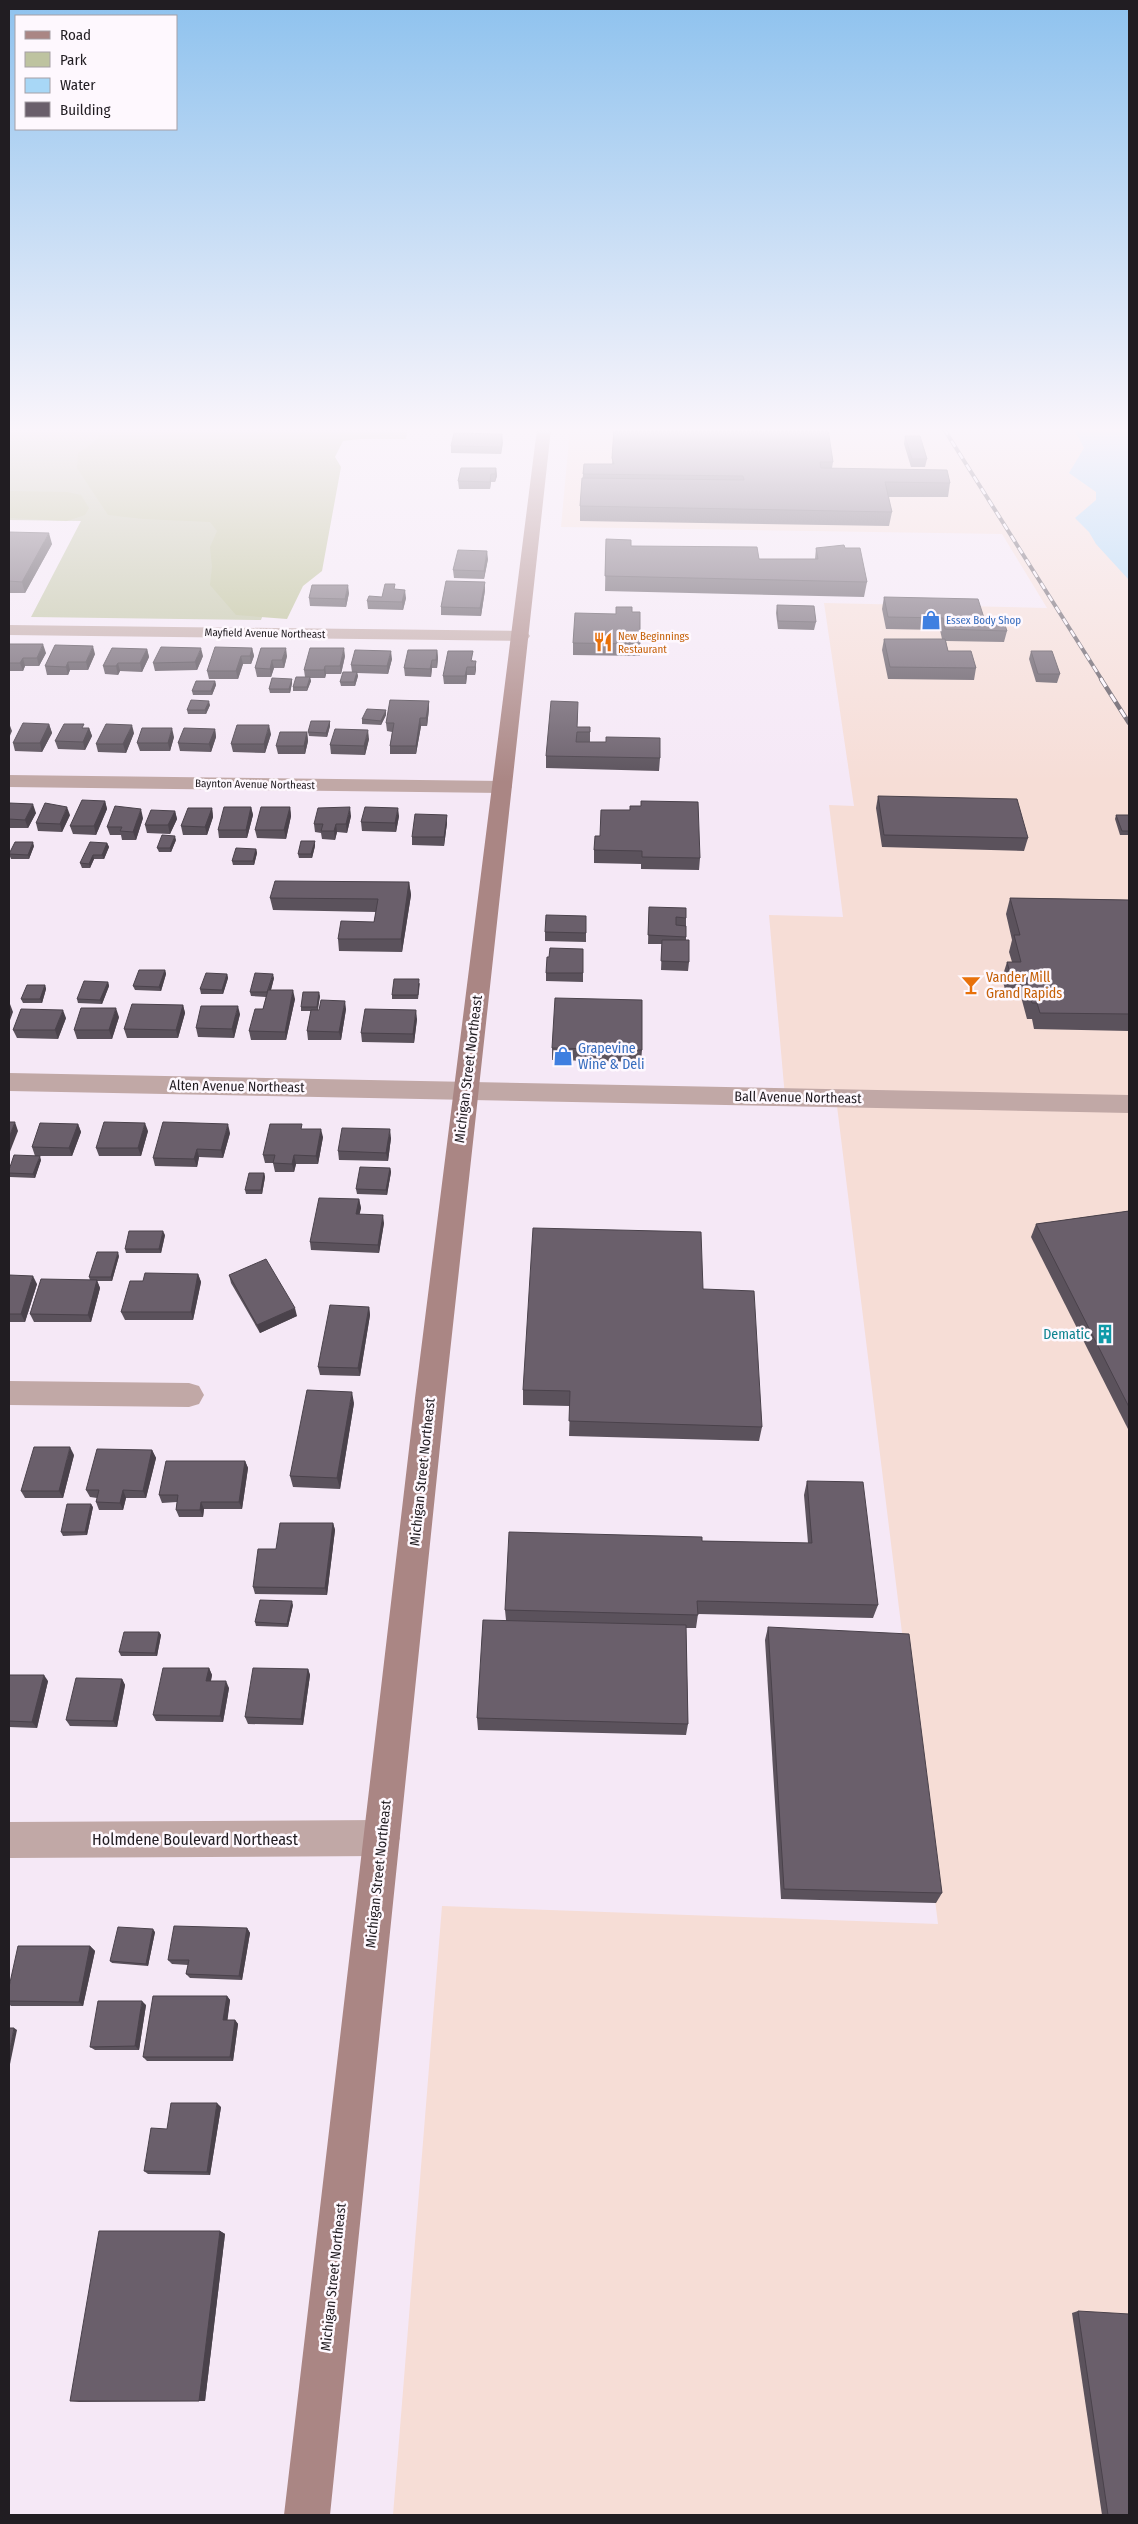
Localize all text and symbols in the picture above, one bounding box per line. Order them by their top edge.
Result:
legend [15,15,178,130]
text: Road [60,26,91,44]
text: Park [60,51,87,69]
text: Water [60,76,96,94]
text: Building [60,101,111,119]
shop icon: Essex Body Shop [920,609,942,631]
place label: Essex Body Shop [946,614,1021,627]
street label: Mayfield Avenue Northeast [205,626,326,641]
place label: New Beginnings Restaurant [618,630,690,656]
restaurant icon: New Beginnings Restaurant [592,631,614,653]
street label: Baynton Avenue Northeast [195,777,315,792]
place label: Vander Mill Grand Rapids [986,969,1062,1002]
bar icon: Vander Mill Grand Rapids [960,974,982,996]
street label: Michigan Street Northeast [451,994,486,1144]
place label: Grapevine Wine & Deli [578,1040,644,1073]
shop icon: Grapevine Wine & Deli [552,1045,574,1067]
street label: Alten Avenue Northeast [169,1077,305,1096]
street label: Ball Avenue Northeast [734,1088,862,1107]
building icon: Dematic [1094,1323,1116,1345]
place label: Dematic [1043,1326,1090,1343]
street label: Michigan Street Northeast [406,1397,439,1547]
street label: Michigan Street Northeast [362,1799,395,1949]
street label: Holmdene Boulevard Northeast [92,1830,299,1849]
street label: Michigan Street Northeast [317,2202,350,2352]

